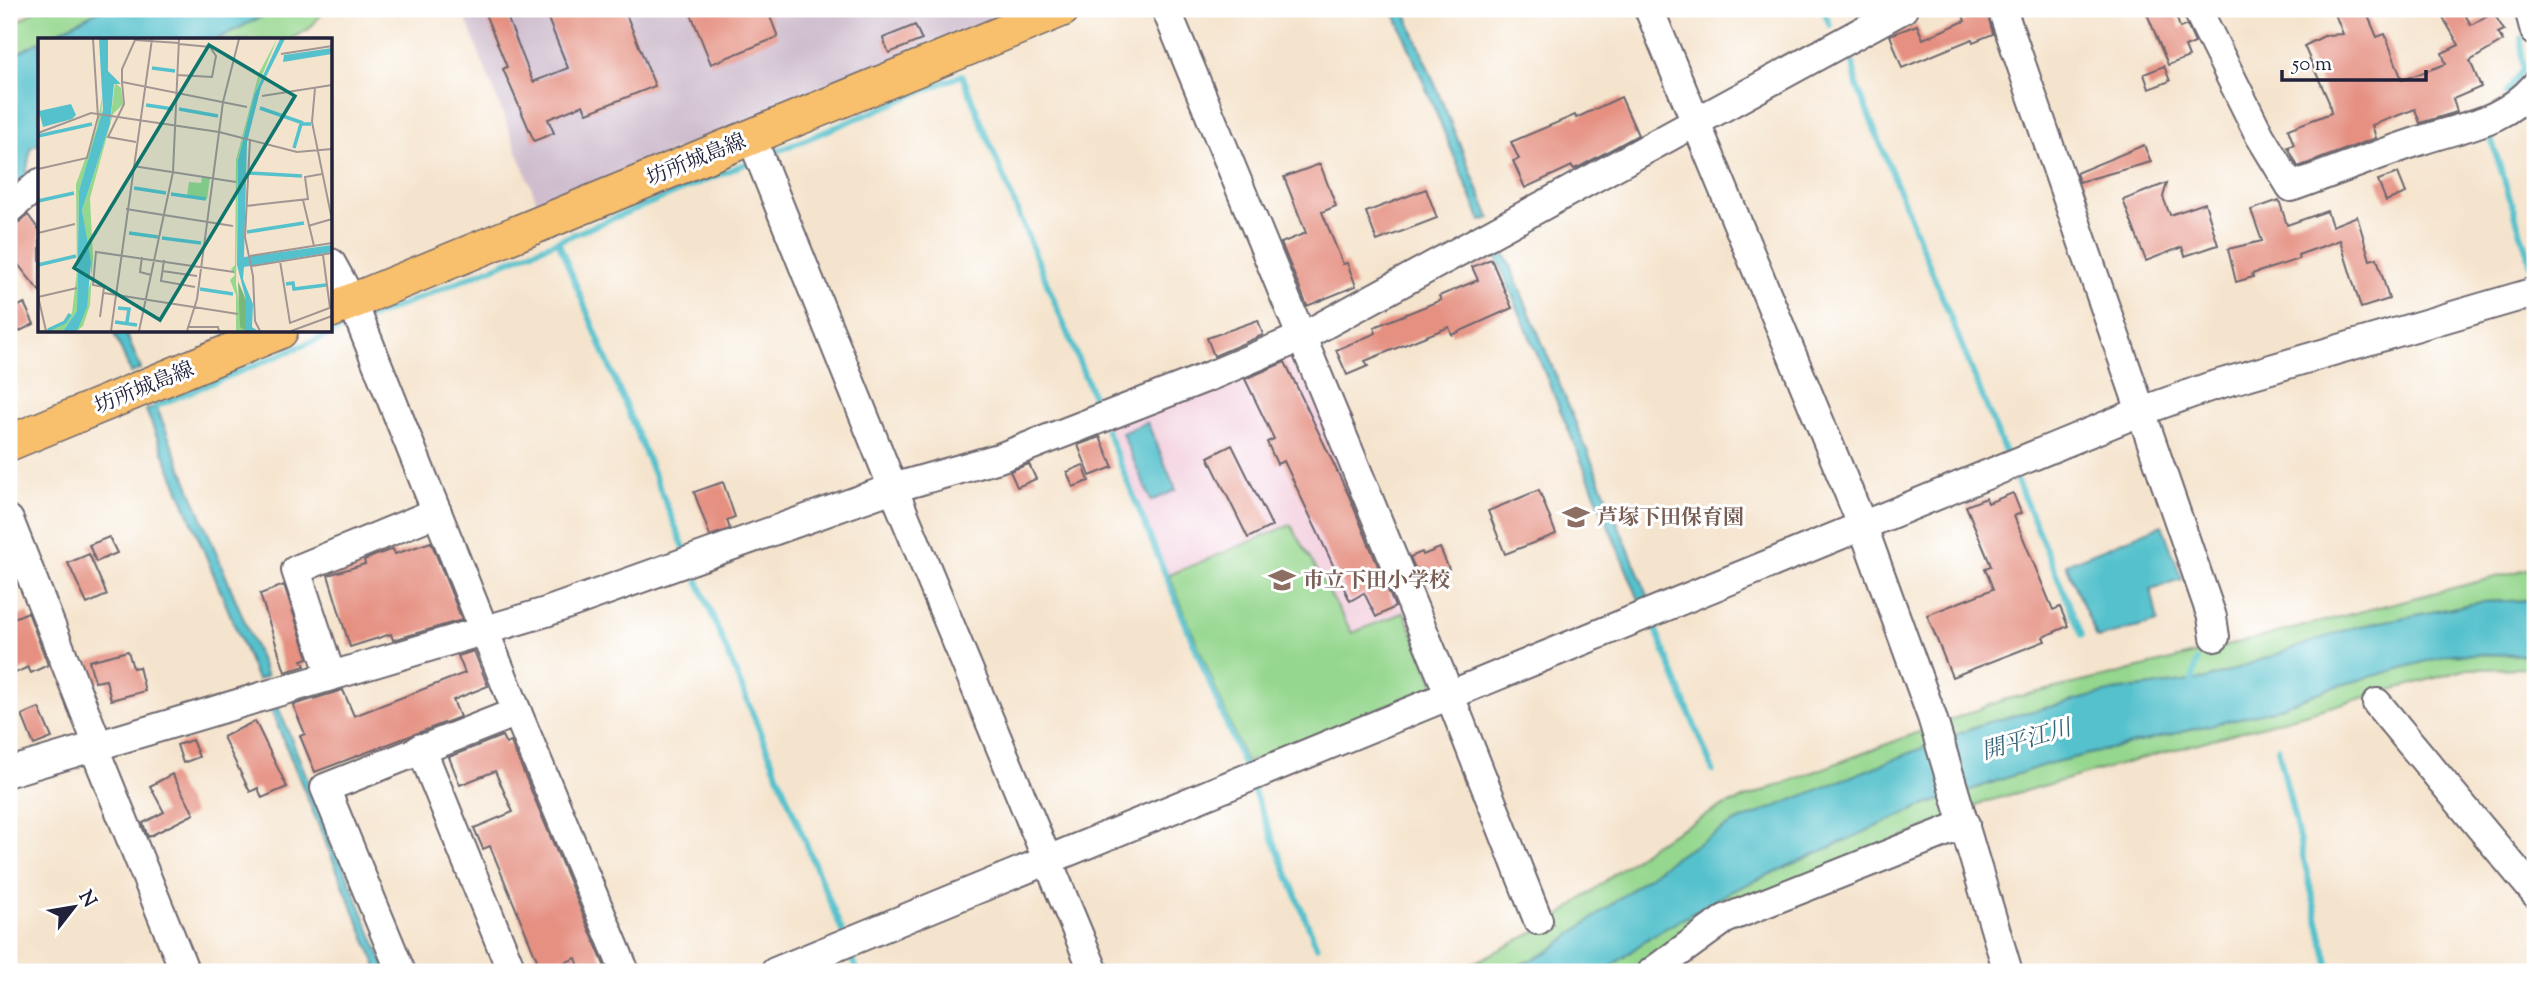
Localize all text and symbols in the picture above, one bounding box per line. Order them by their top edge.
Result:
inset map [38,38,332,332]
scale bar [2282,38,2425,82]
text: 50 m [2291,50,2332,80]
street label: 坊所城島線 [642,127,751,194]
street label: 坊所城島線 [90,355,199,422]
school or university icon: 芦塚下田保育園 [1561,502,1591,532]
place label: 芦塚下田保育園 [1597,504,1744,534]
school or university icon: 市立下田小学校 [1267,565,1297,595]
place label: 市立下田小学校 [1303,567,1450,597]
water label: 開平江川 [1978,712,2078,770]
north arrow [38,872,108,942]
text: N [71,886,102,913]

